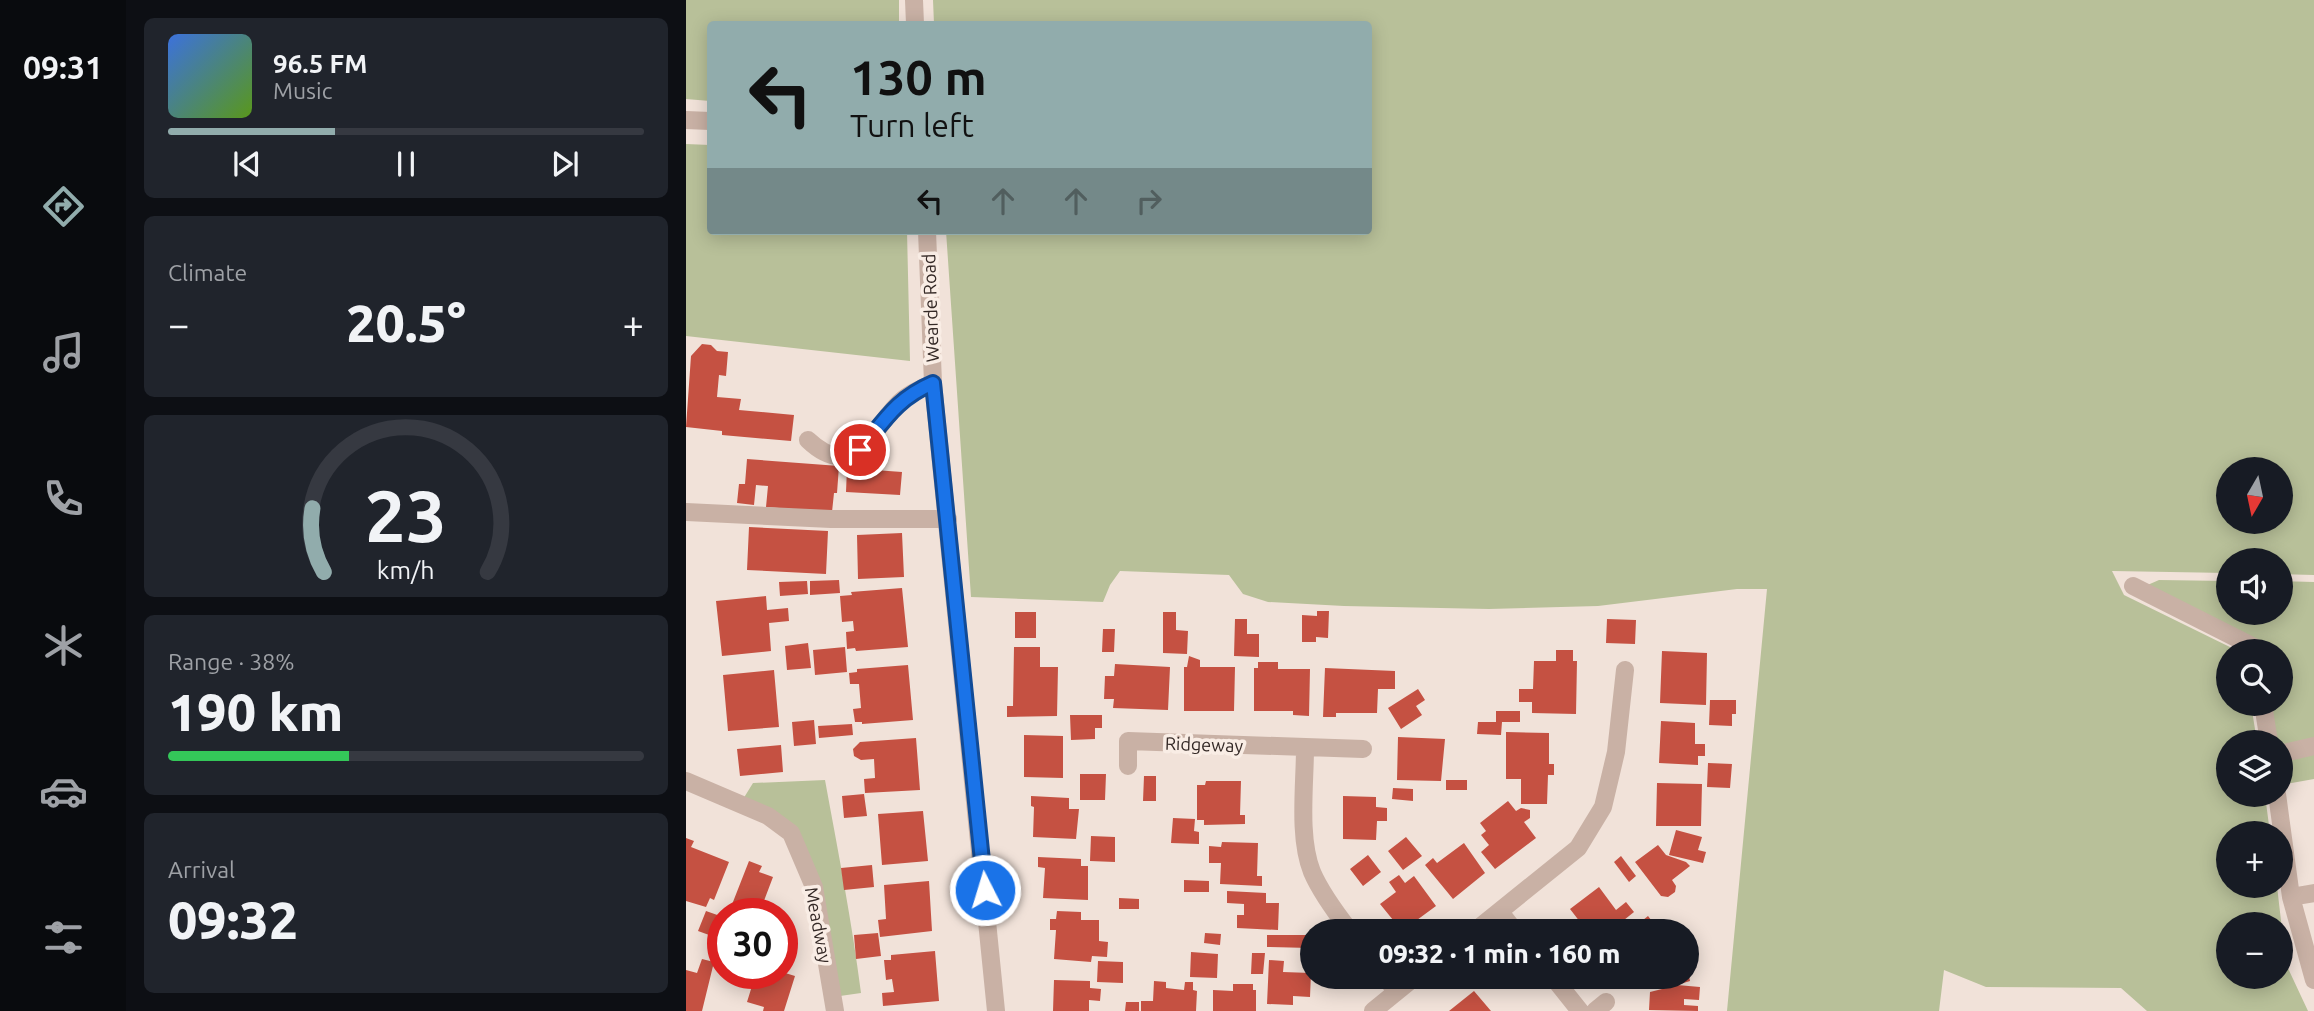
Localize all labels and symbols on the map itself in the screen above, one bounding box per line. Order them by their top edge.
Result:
street label: Wearde Road [918,253,942,363]
pin [830,420,890,480]
north arrow [2216,457,2292,534]
street label: Ridgeway [1165,733,1244,755]
position arrow [948,853,1022,927]
street label: Meadway [802,885,836,965]
speed limit sign: 30 [707,898,798,989]

